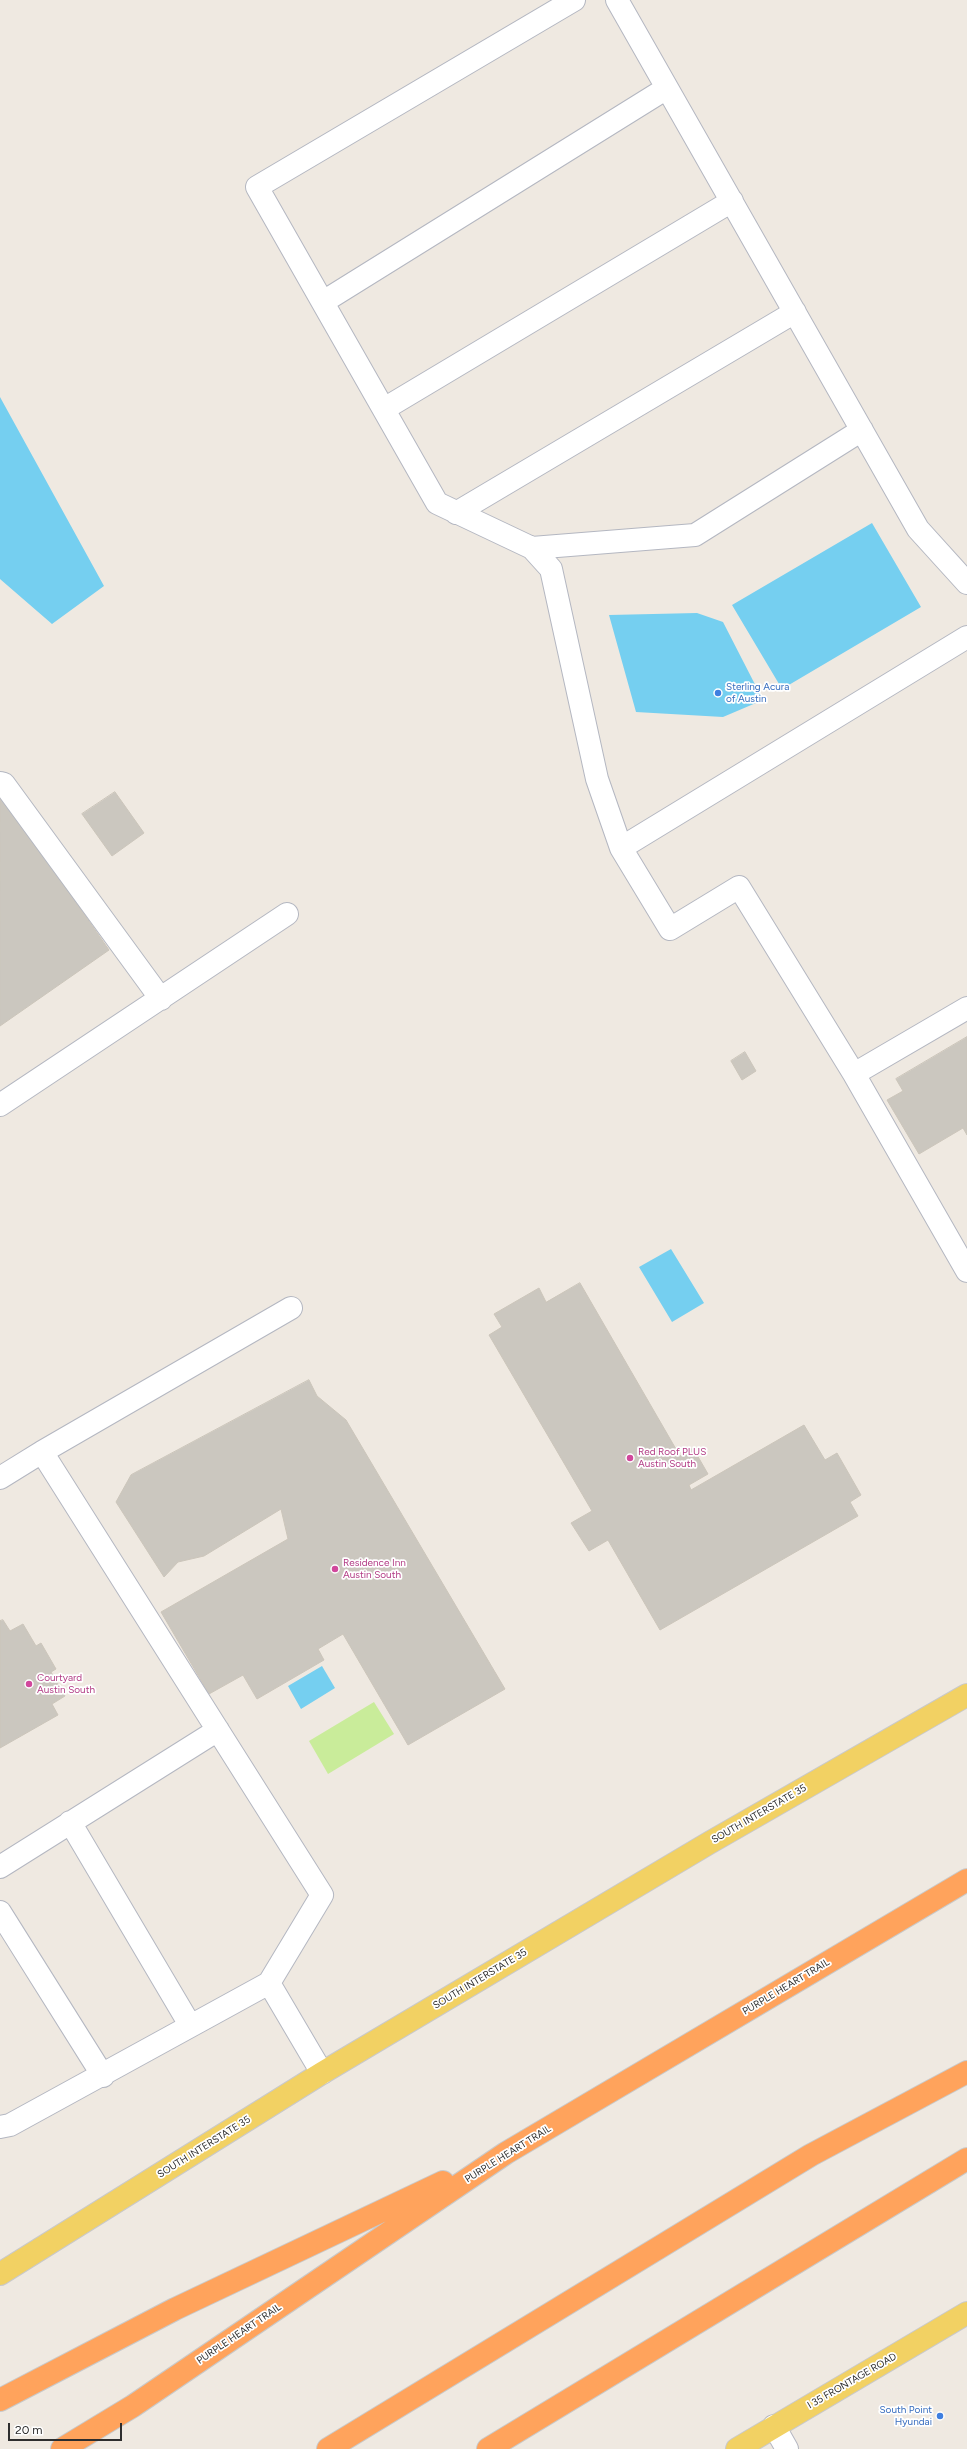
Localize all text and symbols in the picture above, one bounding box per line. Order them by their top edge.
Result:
place label: Sterling Acura of Austin [726,681,789,704]
marker: Sterling Acura of Austin [713,688,723,698]
place label: Red Roof PLUS Austin South [638,1446,706,1470]
marker: Red Roof PLUS Austin South [625,1453,635,1463]
place label: Residence Inn Austin South [343,1557,406,1580]
marker: Residence Inn Austin South [330,1564,340,1574]
place label: Courtyard Austin South [37,1672,95,1696]
marker: Courtyard Austin South [24,1679,34,1689]
street label: SOUTH INTERSTATE 35 [710,1782,808,1846]
street label: SOUTH INTERSTATE 35 [431,1946,529,2012]
street label: PURPLE HEART TRAIL [740,1956,832,2018]
street label: SOUTH INTERSTATE 35 [155,2113,253,2181]
street label: PURPLE HEART TRAIL [463,2123,553,2185]
street label: PURPLE HEART TRAIL [194,2301,284,2367]
street label: I 35 FRONTAGE ROAD [805,2351,899,2411]
place label: South Point Hyundai [879,2404,932,2428]
marker: South Point Hyundai [935,2411,945,2421]
scale bar [10,2415,124,2441]
text: 20 m [15,2423,43,2437]

